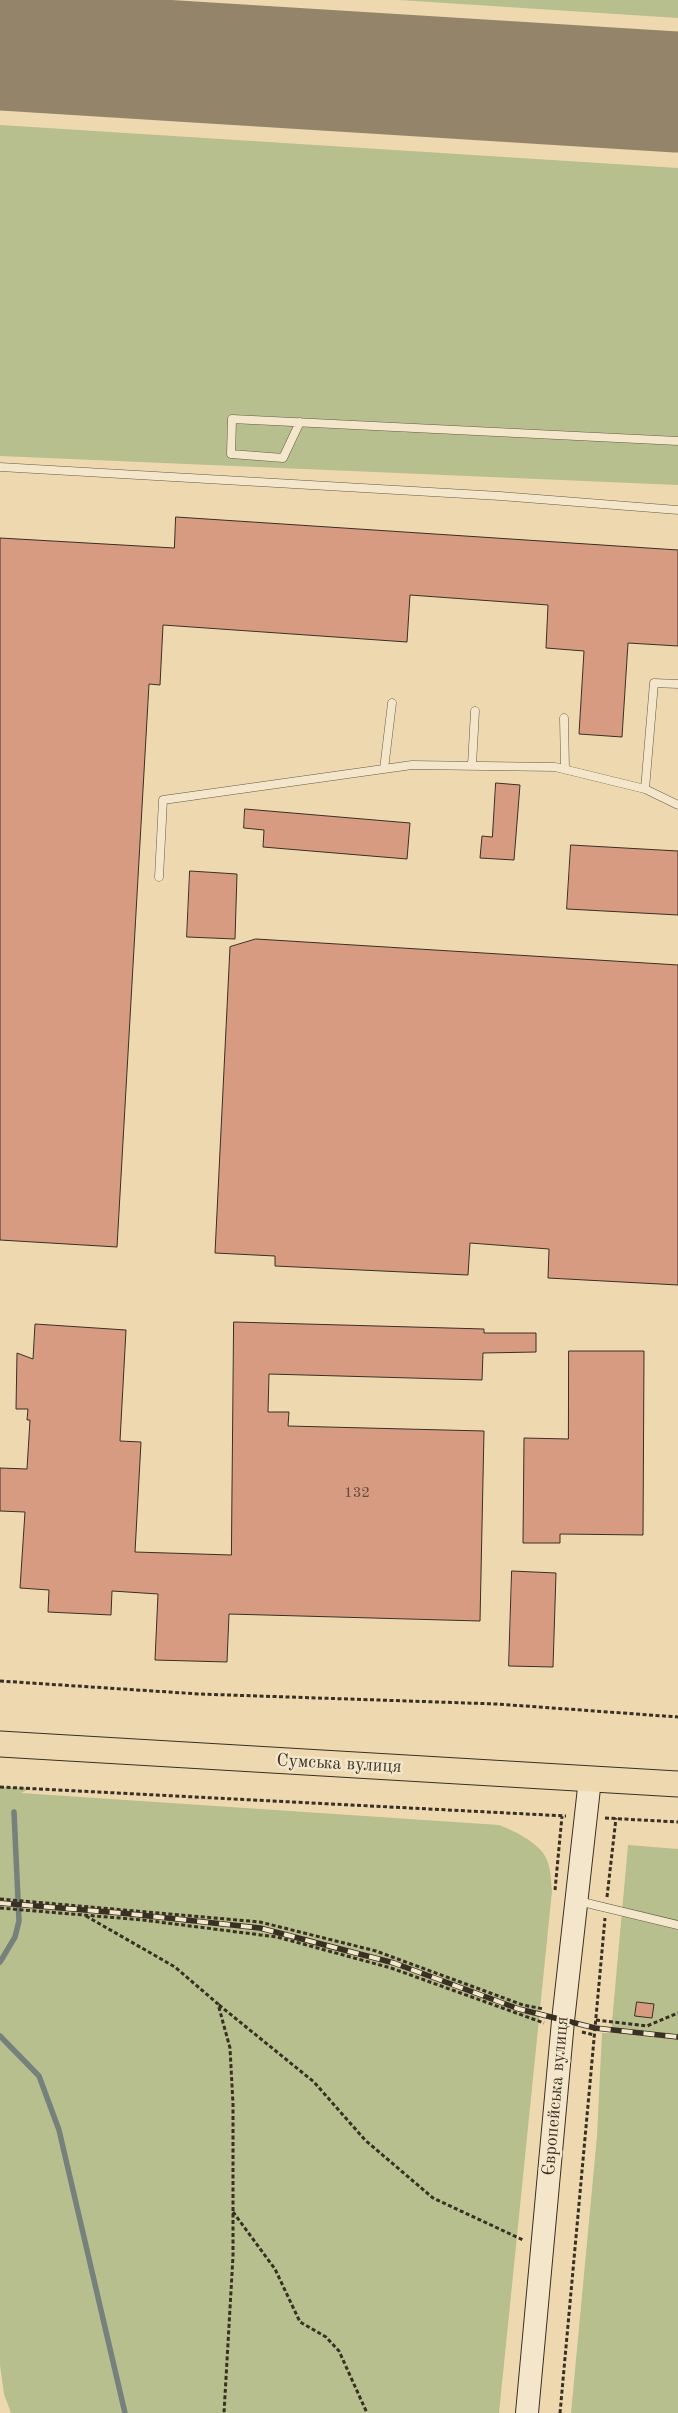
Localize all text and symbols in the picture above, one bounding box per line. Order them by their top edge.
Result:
house number: 132 [344,1484,370,1502]
street label: Сумська вулиця [276,1750,402,1778]
street label: Європейська вулиця [538,2016,574,2176]

